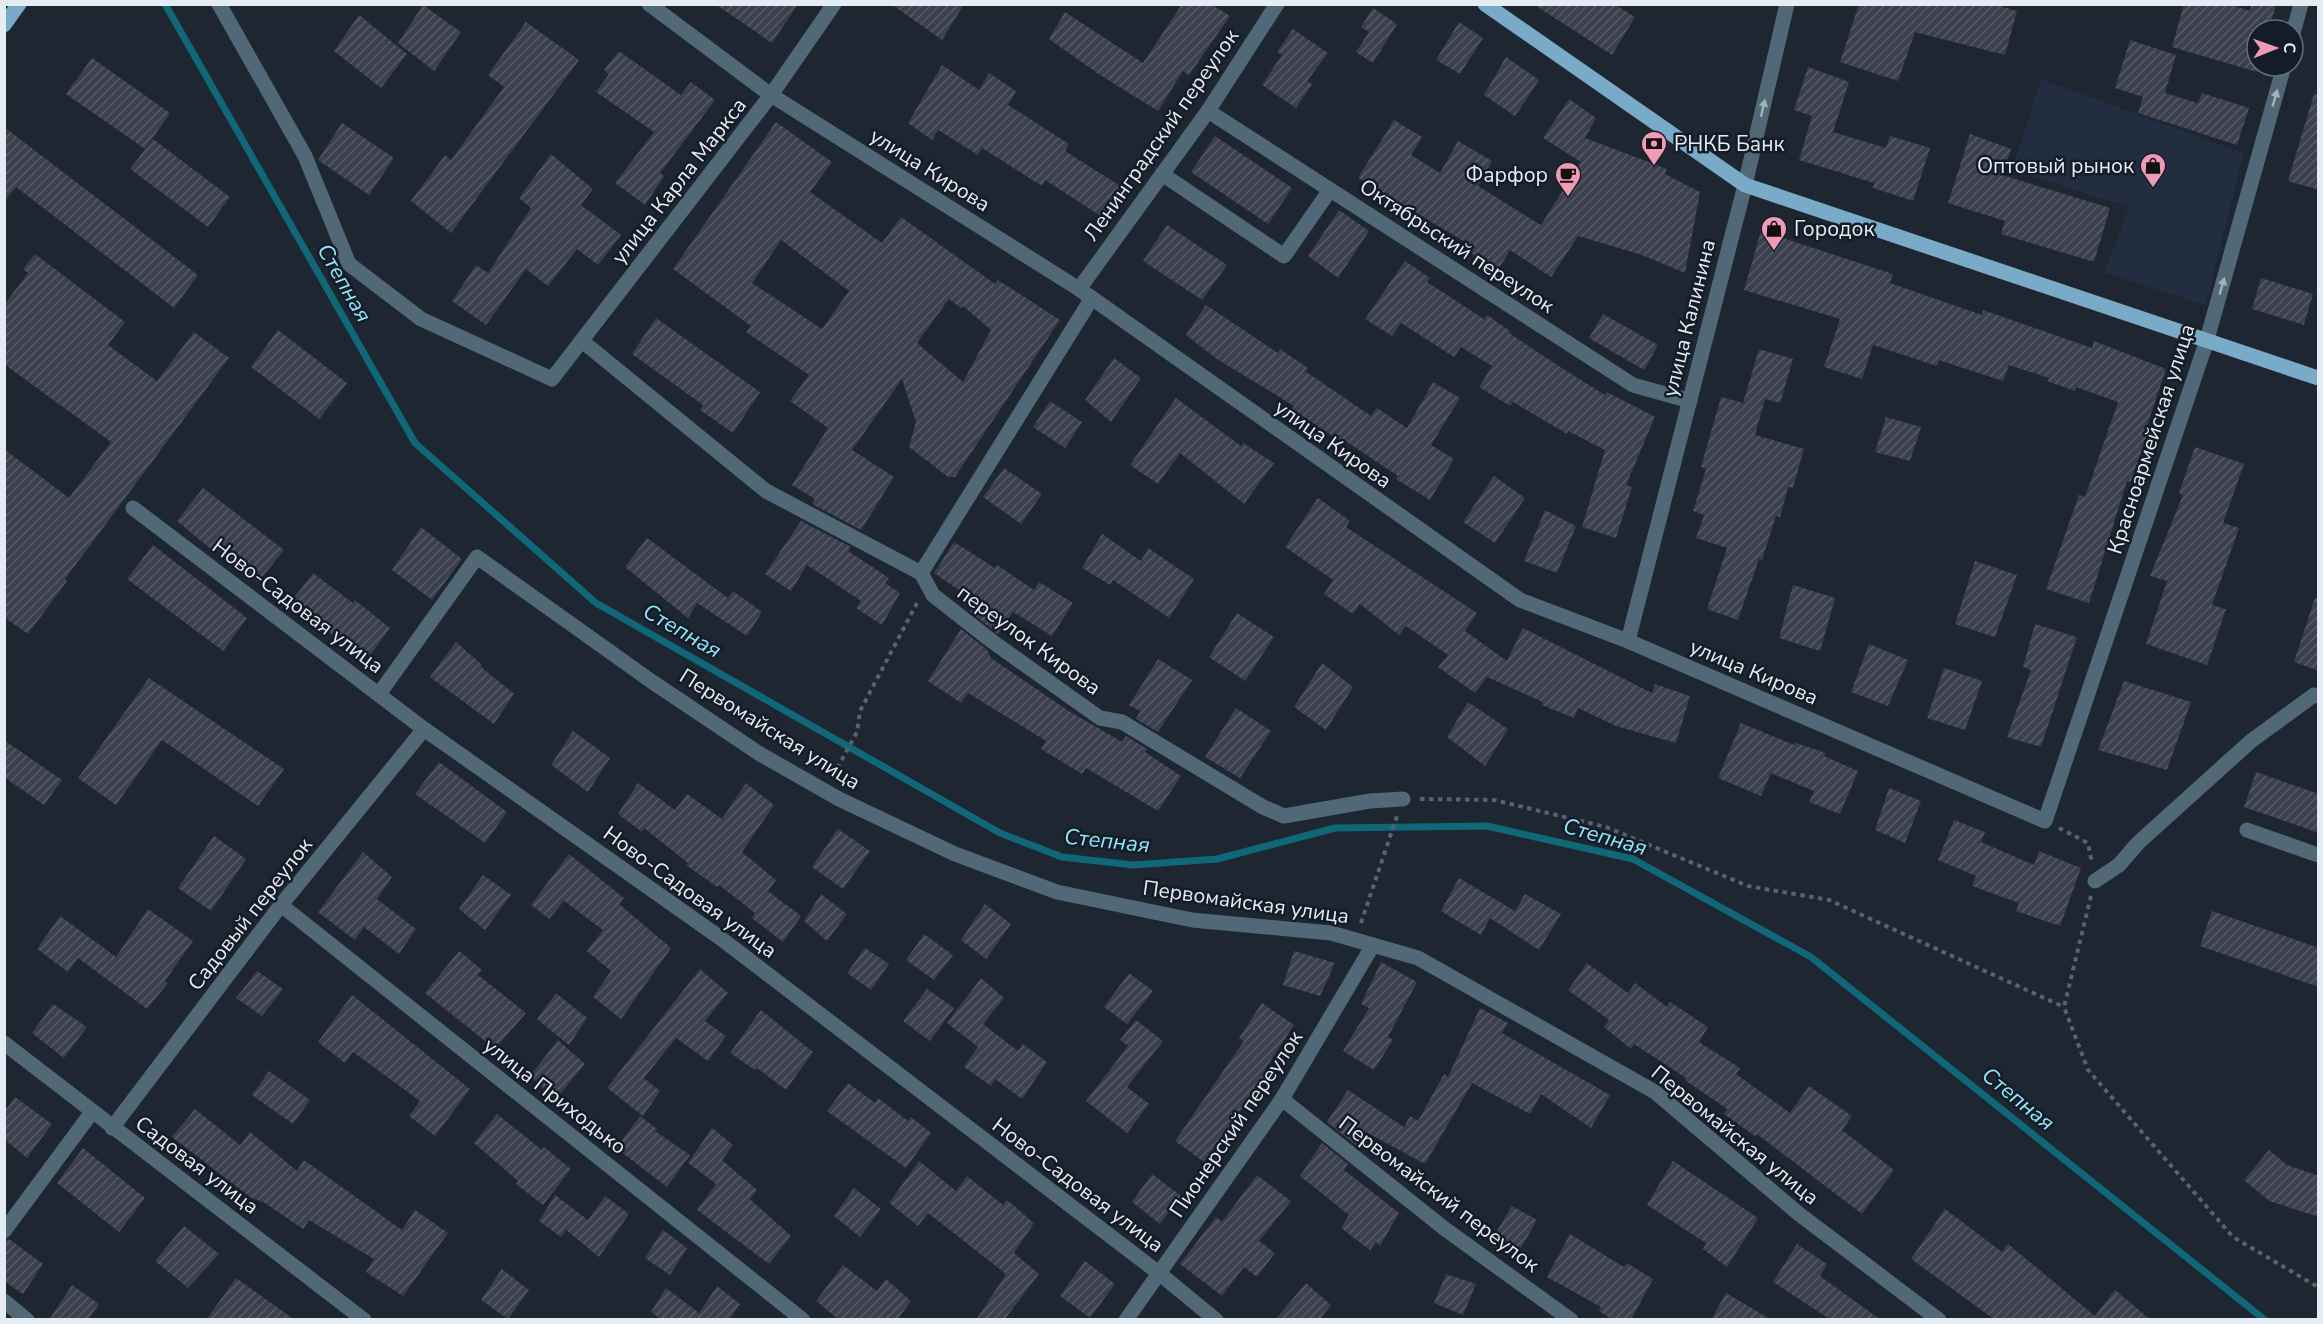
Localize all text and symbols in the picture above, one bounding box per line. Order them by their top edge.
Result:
north arrow [2245,18,2305,78]
street label: Ленинградский переулок [1077,23,1246,247]
text: С [2278,42,2300,54]
one-way arrow [2271,89,2280,107]
street label: улица Карла Маркса [605,92,753,270]
one-way arrow [1758,99,1768,117]
street label: улица Кирова [865,122,995,218]
bank icon: РНКБ Банк [1639,129,1669,167]
place label: РНКБ Банк [1674,130,1785,158]
shop icon: Оптовый рынок [2138,151,2168,189]
place label: Оптовый рынок [1977,152,2135,180]
cafe icon: Фарфор [1553,160,1583,198]
place label: Фарфор [1465,161,1548,189]
street label: Октябрьский переулок [1354,172,1561,320]
shop icon: Городок [1759,214,1789,252]
place label: Городок [1794,215,1875,243]
street label: улица Калинина [1656,236,1722,400]
water label: Степная [310,238,378,328]
one-way arrow [2218,277,2227,295]
street label: Красноармейская улица [2101,320,2201,558]
street label: улица Кирова [1269,393,1397,495]
street label: Ново-Садовая улица [206,532,390,680]
street label: переулок Кирова [952,578,1106,702]
water label: Степная [637,597,727,665]
street label: улица Кирова [1686,632,1822,712]
street label: Первомайская улица [674,662,866,796]
water label: Степная [1560,811,1650,863]
street label: Ново-Садовая улица [598,820,782,964]
water label: Степная [1063,822,1151,860]
street label: Садовый переулок [181,831,319,996]
street label: Первомайская улица [1141,874,1351,930]
street label: Пионерский переулок [1163,1024,1310,1223]
street label: улица Приходько [478,1031,632,1161]
street label: Первомайская улица [1645,1059,1825,1211]
water label: Степная [1975,1060,2061,1138]
street label: Садовая улица [130,1109,264,1221]
street label: Первомайский переулок [1333,1109,1546,1279]
street label: Ново-Садовая улица [986,1111,1170,1259]

